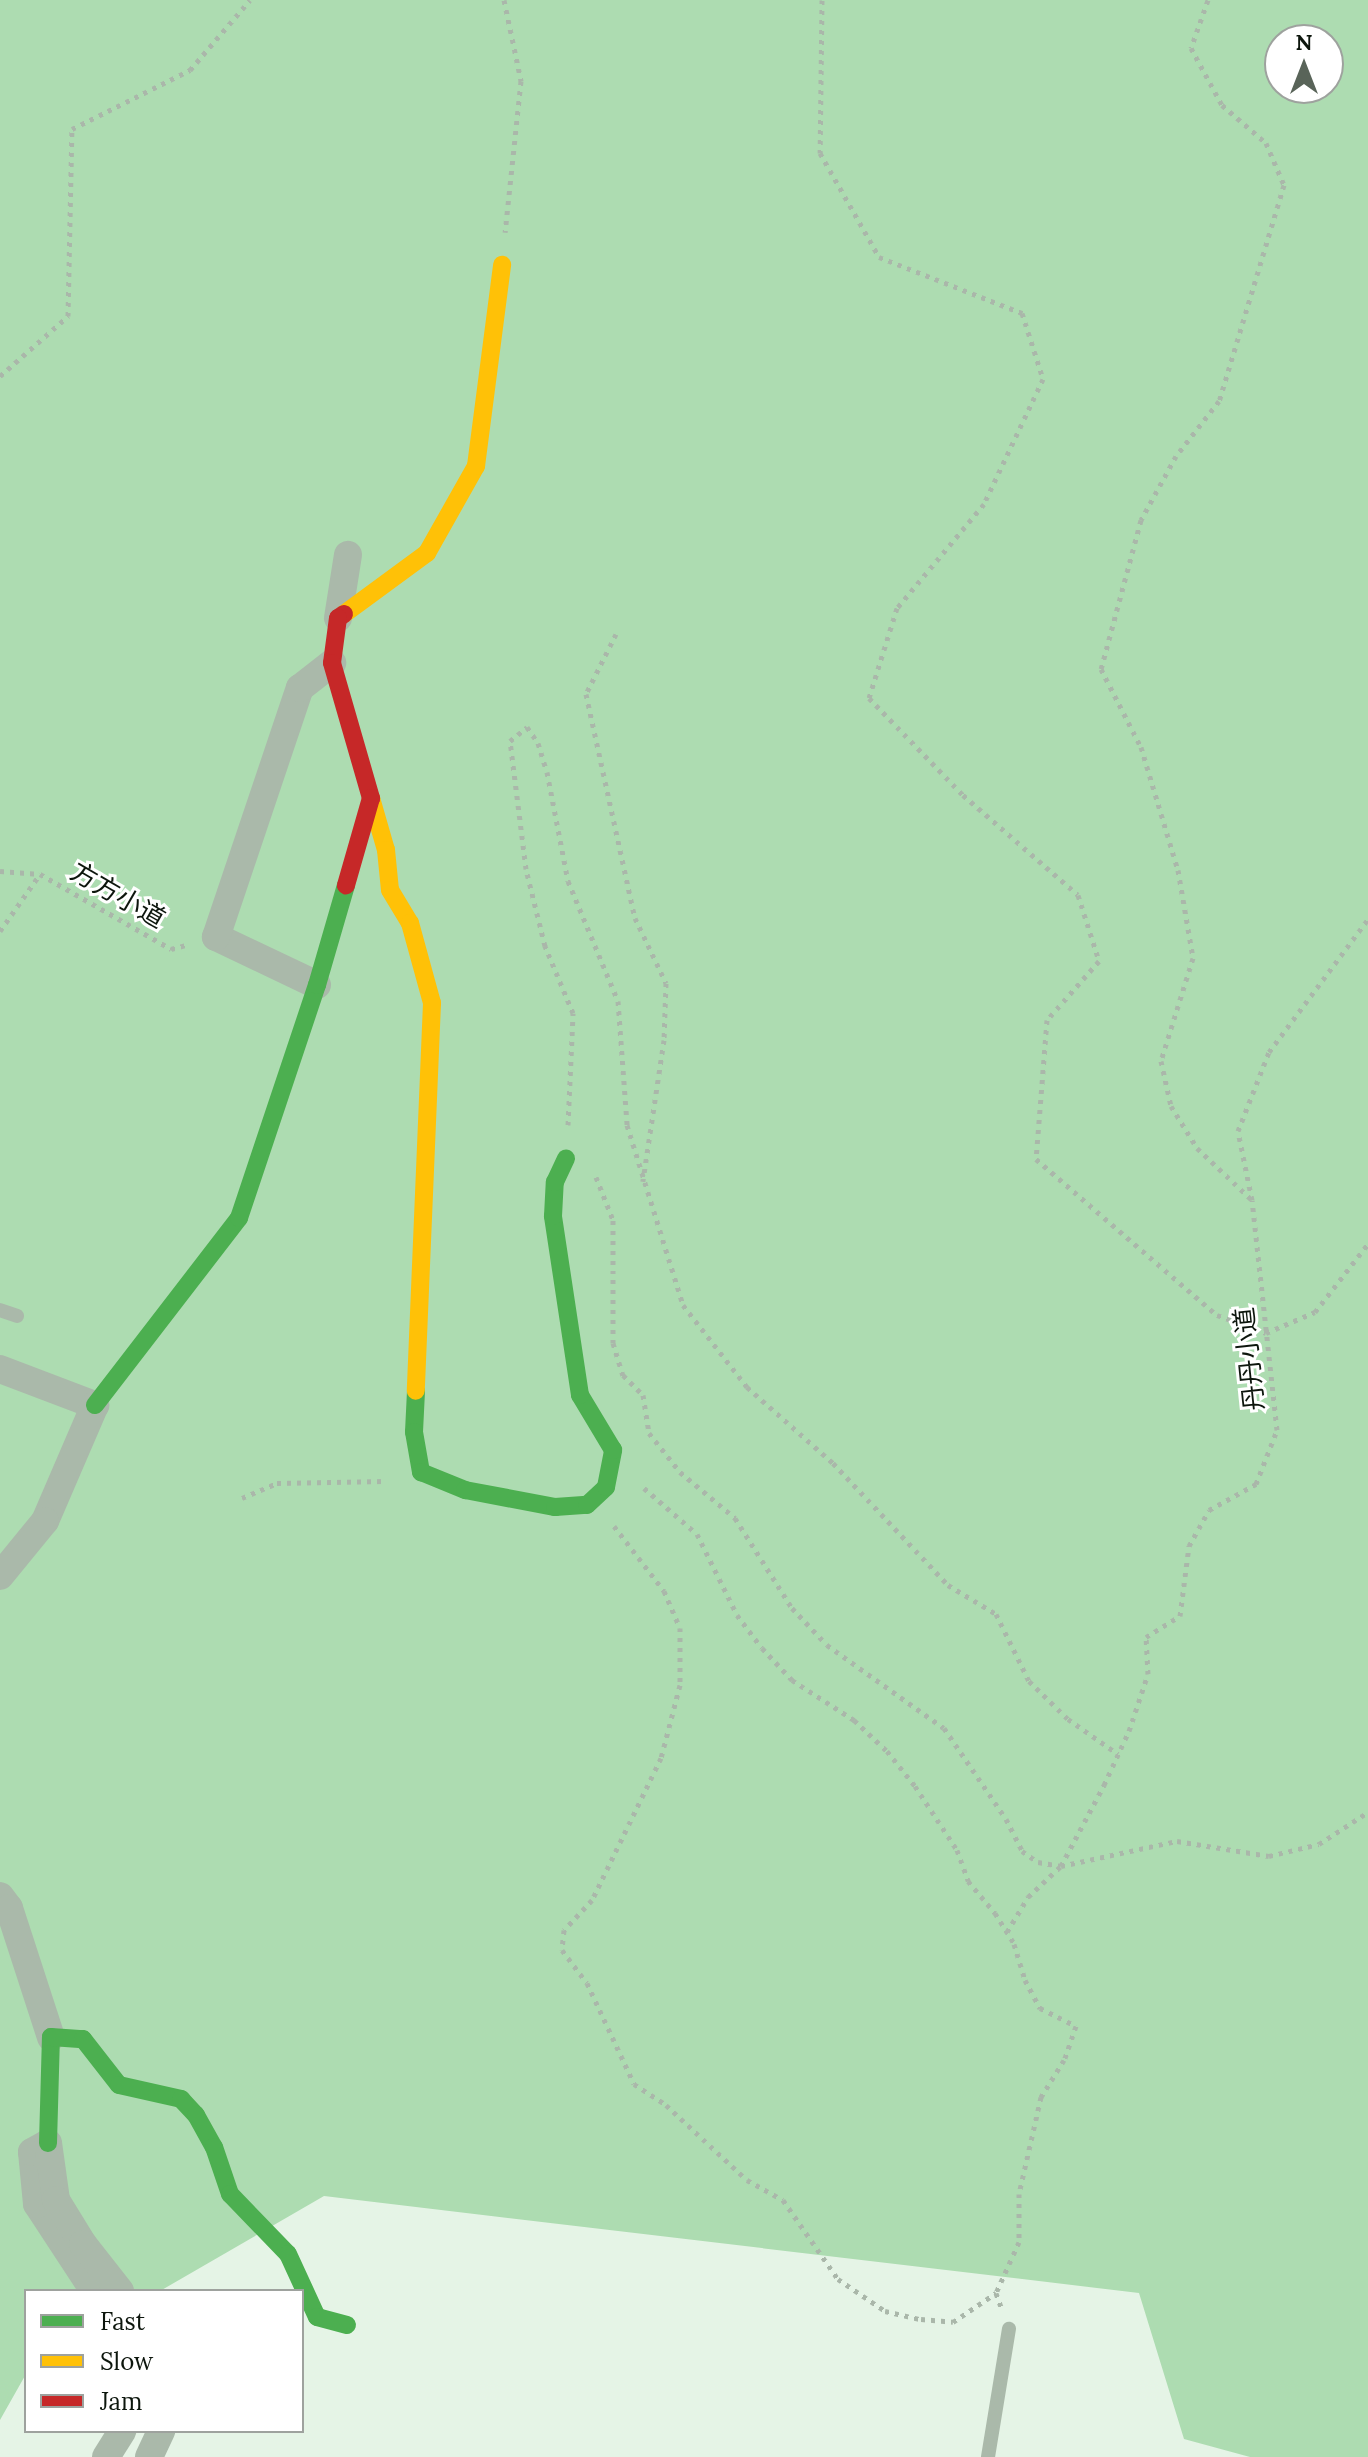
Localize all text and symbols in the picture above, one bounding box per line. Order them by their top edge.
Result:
north arrow [1264,24,1344,104]
text: N [1295,28,1313,56]
street label: 方方小道 [65,855,171,935]
street label: 丹丹小道 [1228,1306,1270,1412]
legend [24,2289,304,2433]
text: Fast [100,2306,145,2337]
text: Slow [100,2346,153,2377]
text: Jam [100,2386,142,2417]

